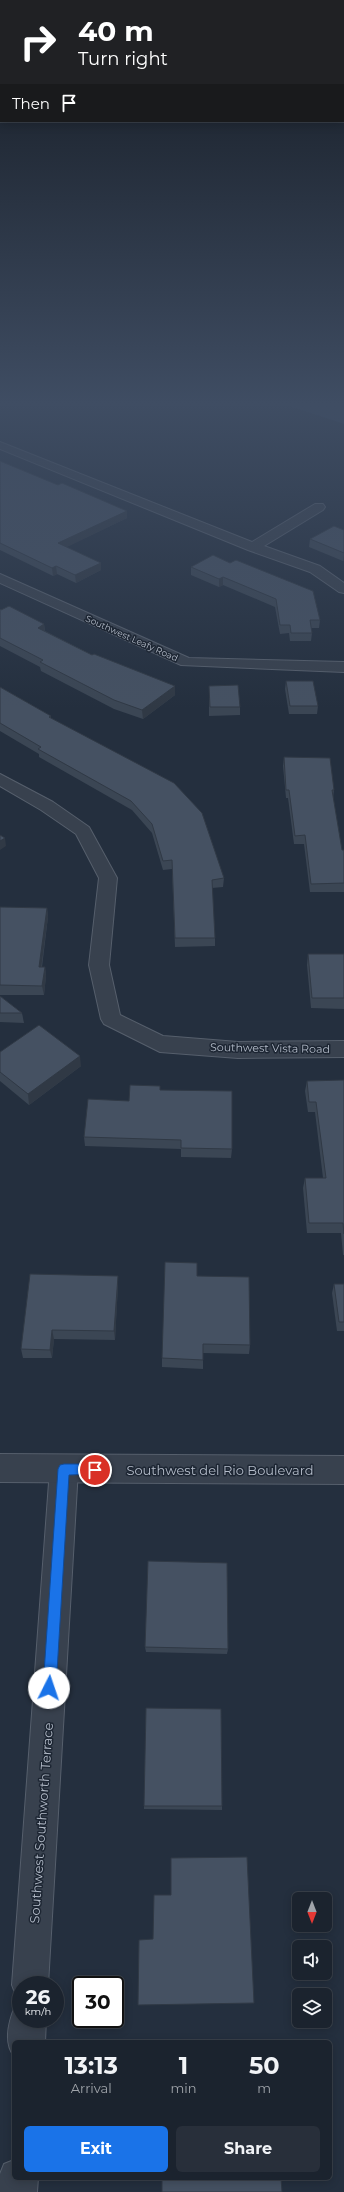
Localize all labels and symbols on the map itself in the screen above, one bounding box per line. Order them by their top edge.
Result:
street label: Southwest Leafy Road [84,613,180,663]
street label: Southwest Vista Road [210,1040,330,1056]
pin [78,1453,112,1487]
street label: Southwest del Rio Boulevard [126,1462,314,1478]
position arrow [28,1667,70,1709]
street label: Southwest Southworth Terrace [26,1722,56,1924]
north arrow [292,1892,332,1932]
speed limit sign: 30 [72,1976,124,2028]

